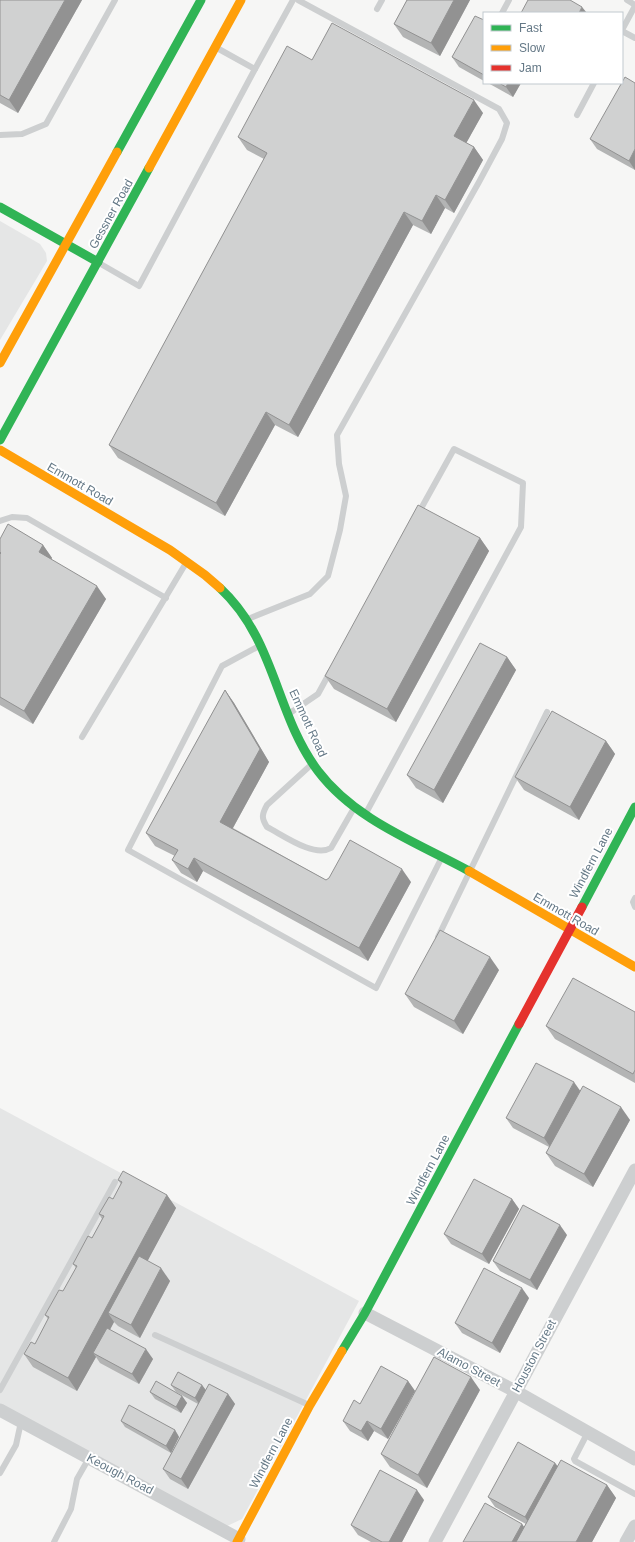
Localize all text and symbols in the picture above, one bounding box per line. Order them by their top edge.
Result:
legend [483,12,623,84]
text: Fast [519,21,543,35]
text: Slow [519,41,545,55]
text: Jam [519,61,542,75]
street label: Gessner Road [86,177,136,251]
street label: Emmott Road [45,460,115,508]
street label: Emmott Road [286,687,330,759]
street label: Windfern Lane [566,825,616,901]
street label: Emmott Road [531,890,601,938]
street label: Windfern Lane [403,1132,453,1208]
street label: Houston Street [509,1317,559,1395]
street label: Alamo Street [435,1345,503,1390]
street label: Windfern Lane [246,1415,296,1491]
street label: Keough Road [84,1451,156,1497]

